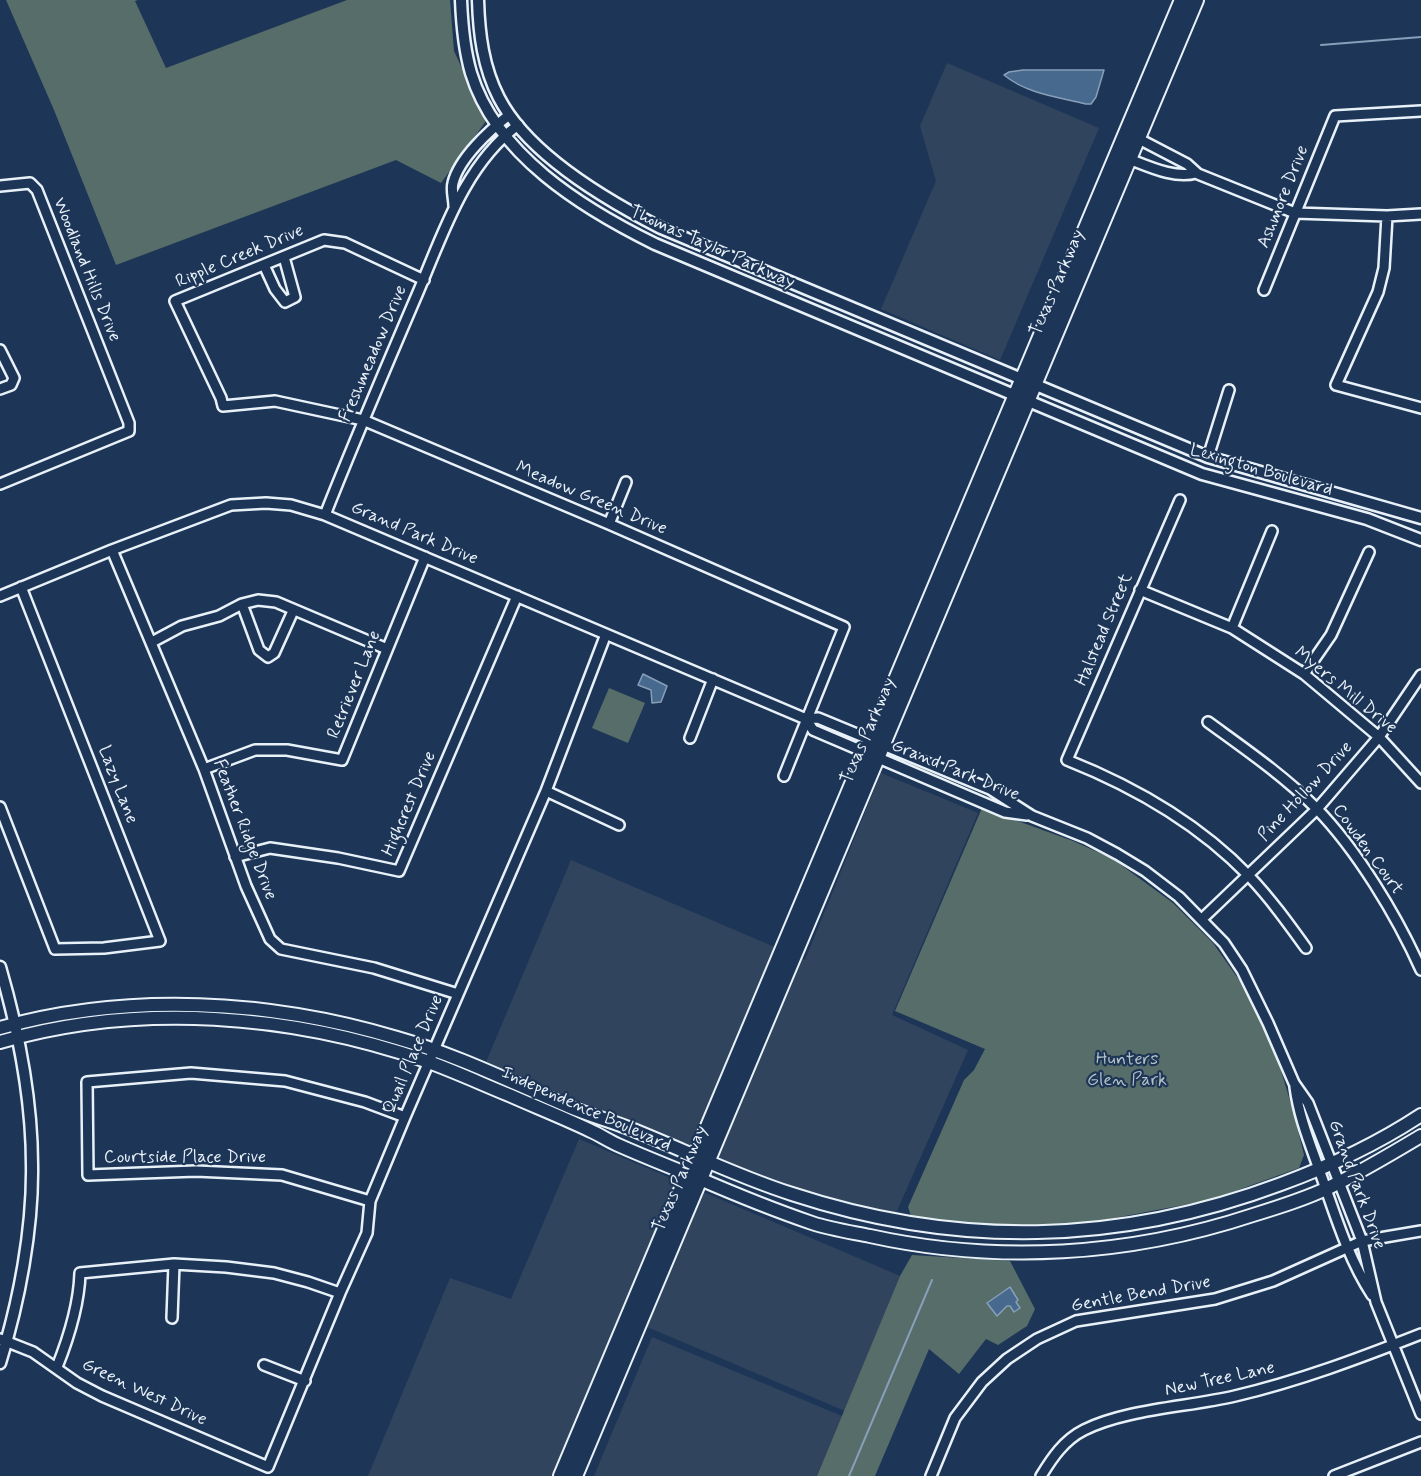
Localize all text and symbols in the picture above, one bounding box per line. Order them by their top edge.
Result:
street label: Ashmore Drive [1254,142,1314,252]
street label: Woodland Hills Drive [47,195,125,345]
street label: Thomas Taylor Parkway [626,202,798,294]
street label: Ripple Creek Drive [173,220,307,294]
street label: Texas Parkway [1026,227,1090,339]
street label: Freshmeadow Drive [335,282,413,426]
street label: Lexington Boulevard [1187,440,1335,502]
street label: Meadow Green Drive [512,457,670,541]
street label: Grand Park Drive [347,497,481,571]
street label: Halstead Street [1072,570,1138,690]
street label: Retriever Lane [324,628,386,742]
street label: Myers Mill Drive [1289,643,1401,739]
street label: Texas Parkway [837,675,901,787]
street label: Grand Park Drive [888,736,1022,806]
street label: Pine Hollow Drive [1254,737,1358,847]
street label: Lazy Lane [92,743,142,827]
street label: Highcrest Drive [378,748,442,860]
street label: Feather Ridge Drive [207,757,281,903]
street label: Cowden Court [1327,800,1407,900]
street label: Quail Place Drive [379,992,449,1118]
park label: Hunters Glen Park [1087,1049,1167,1092]
street label: Independence Boulevard [498,1063,674,1157]
street label: Grand Park Drive [1323,1117,1389,1253]
street label: Texas Parkway [649,1123,713,1235]
street label: Courtside Place Drive [104,1147,266,1169]
street label: Gentle Bend Drive [1070,1272,1212,1318]
street label: Green West Drive [78,1355,210,1431]
street label: New Tree Lane [1163,1358,1277,1402]

